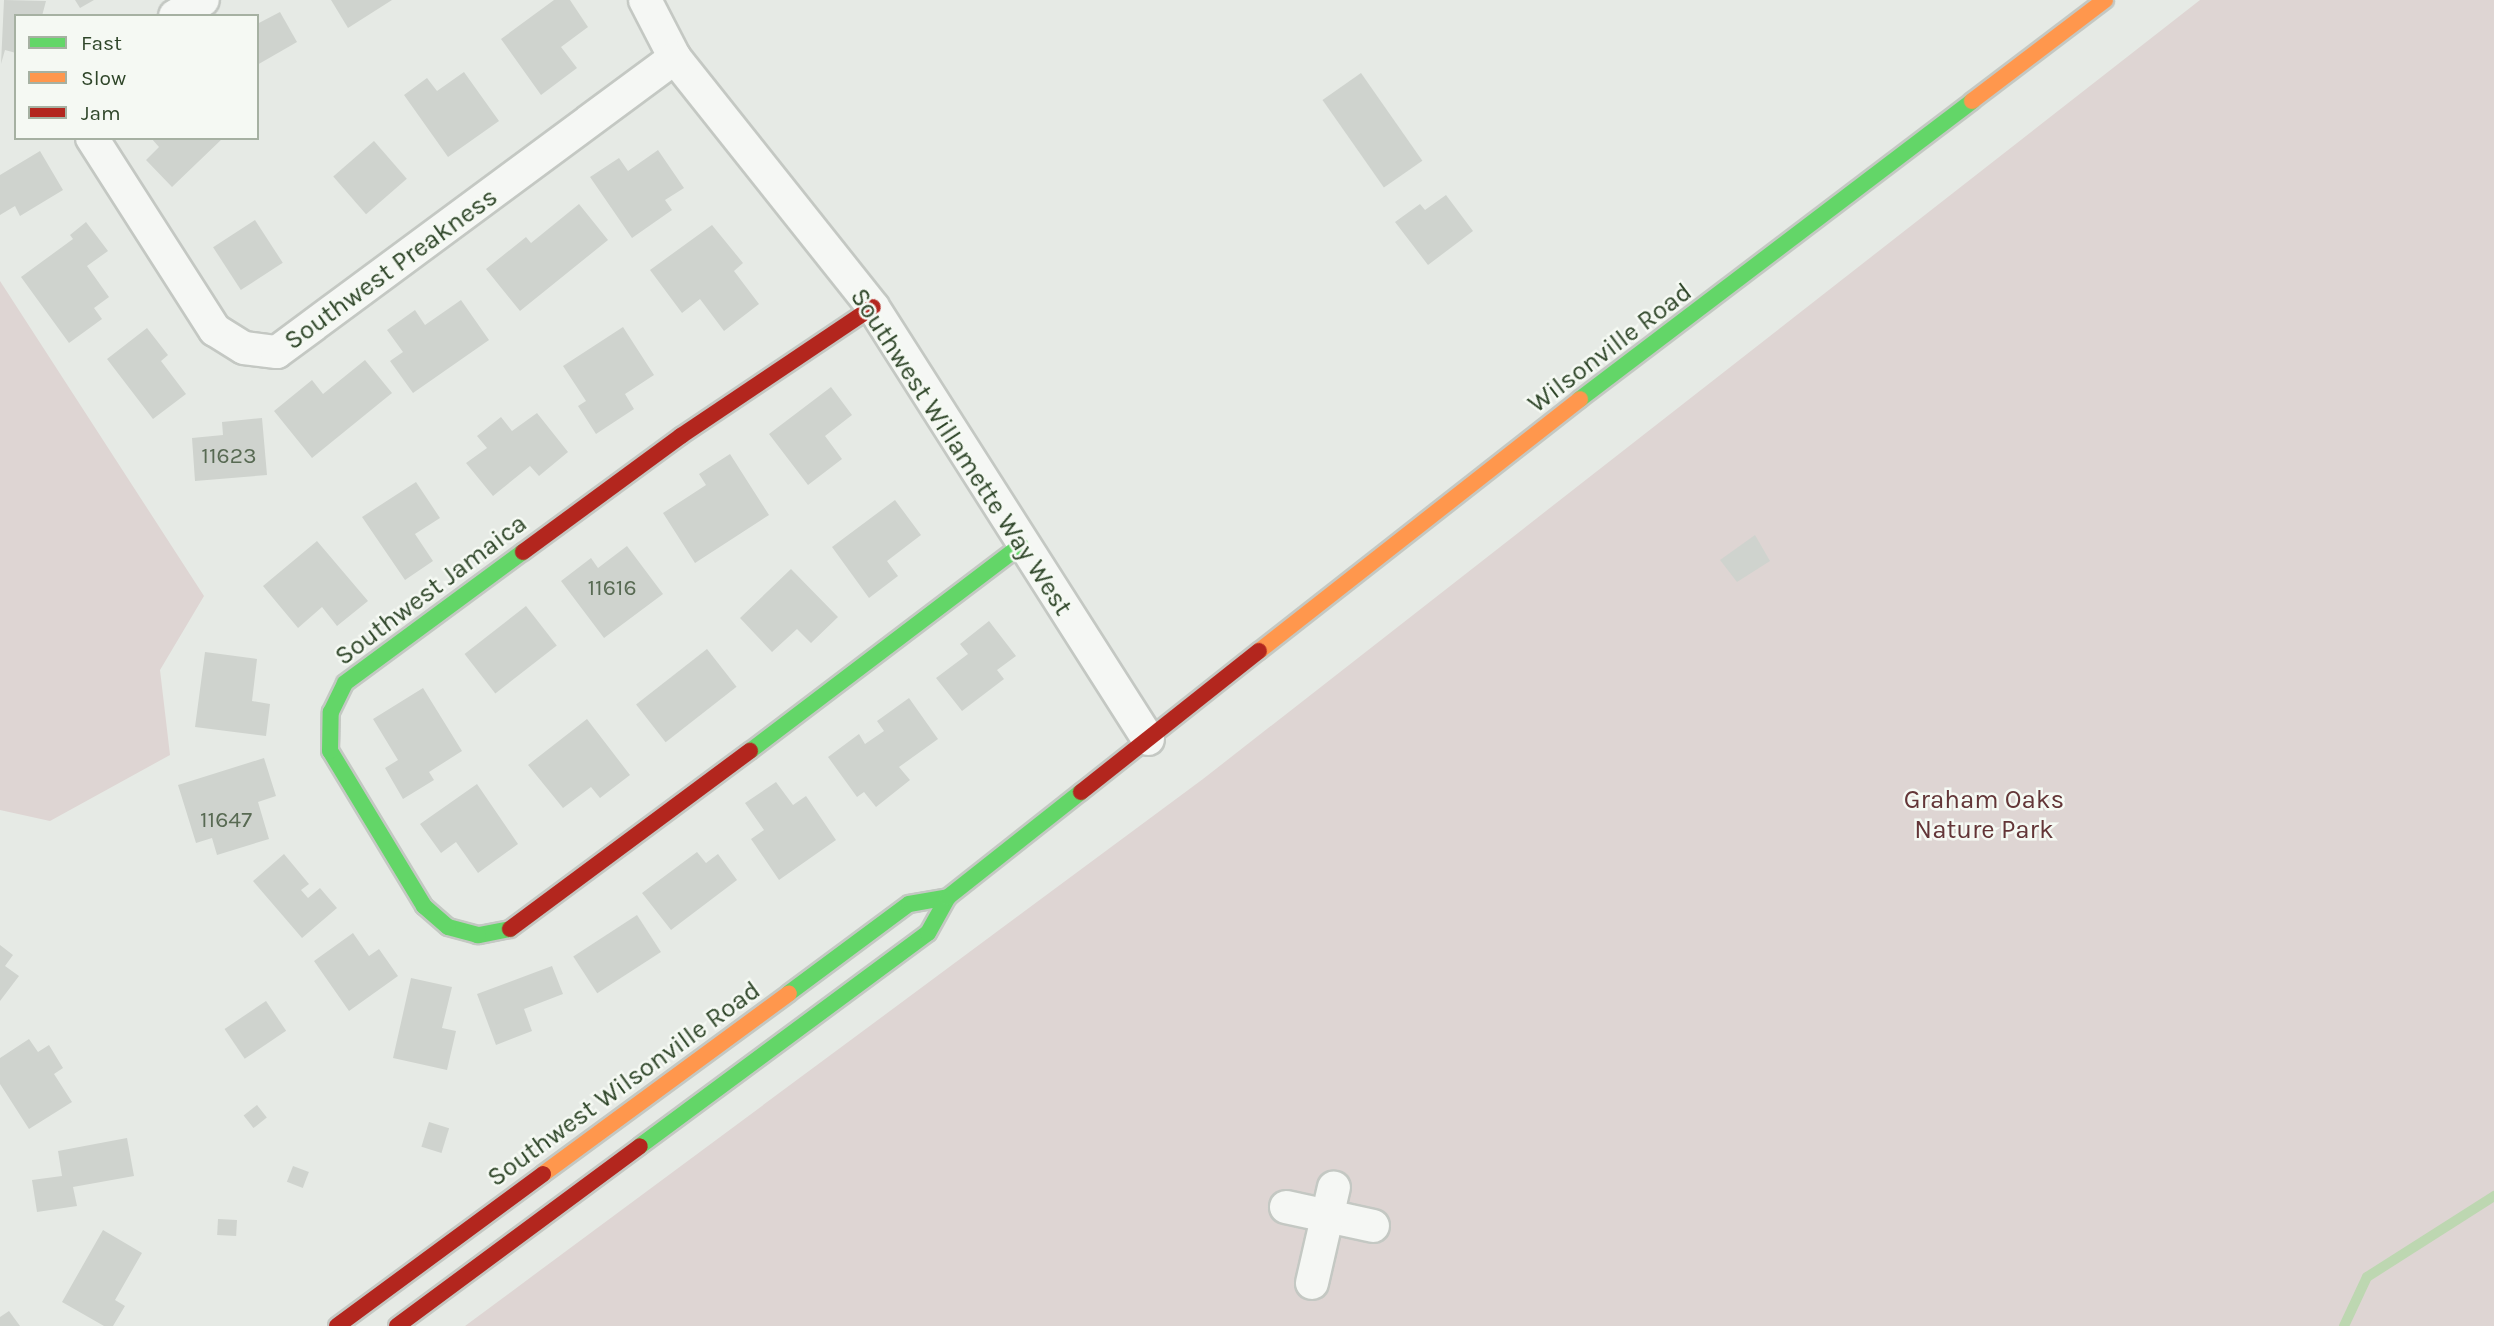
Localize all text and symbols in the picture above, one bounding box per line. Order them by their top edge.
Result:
legend [14,14,259,140]
text: Fast [81,31,122,55]
text: Slow [81,66,126,90]
text: Jam [81,101,121,125]
street label: Southwest Preakness [279,181,503,357]
street label: Wilsonville Road [1522,276,1698,420]
street label: Southwest Willamette Way West [843,283,1079,621]
house number: 11623 [201,442,257,470]
street label: Southwest Jamaica [329,508,533,672]
house number: 11616 [587,574,637,602]
park label: Graham Oaks Nature Park [1904,784,2064,846]
house number: 11647 [200,806,252,834]
street label: Southwest Wilsonville Road [482,975,766,1193]

